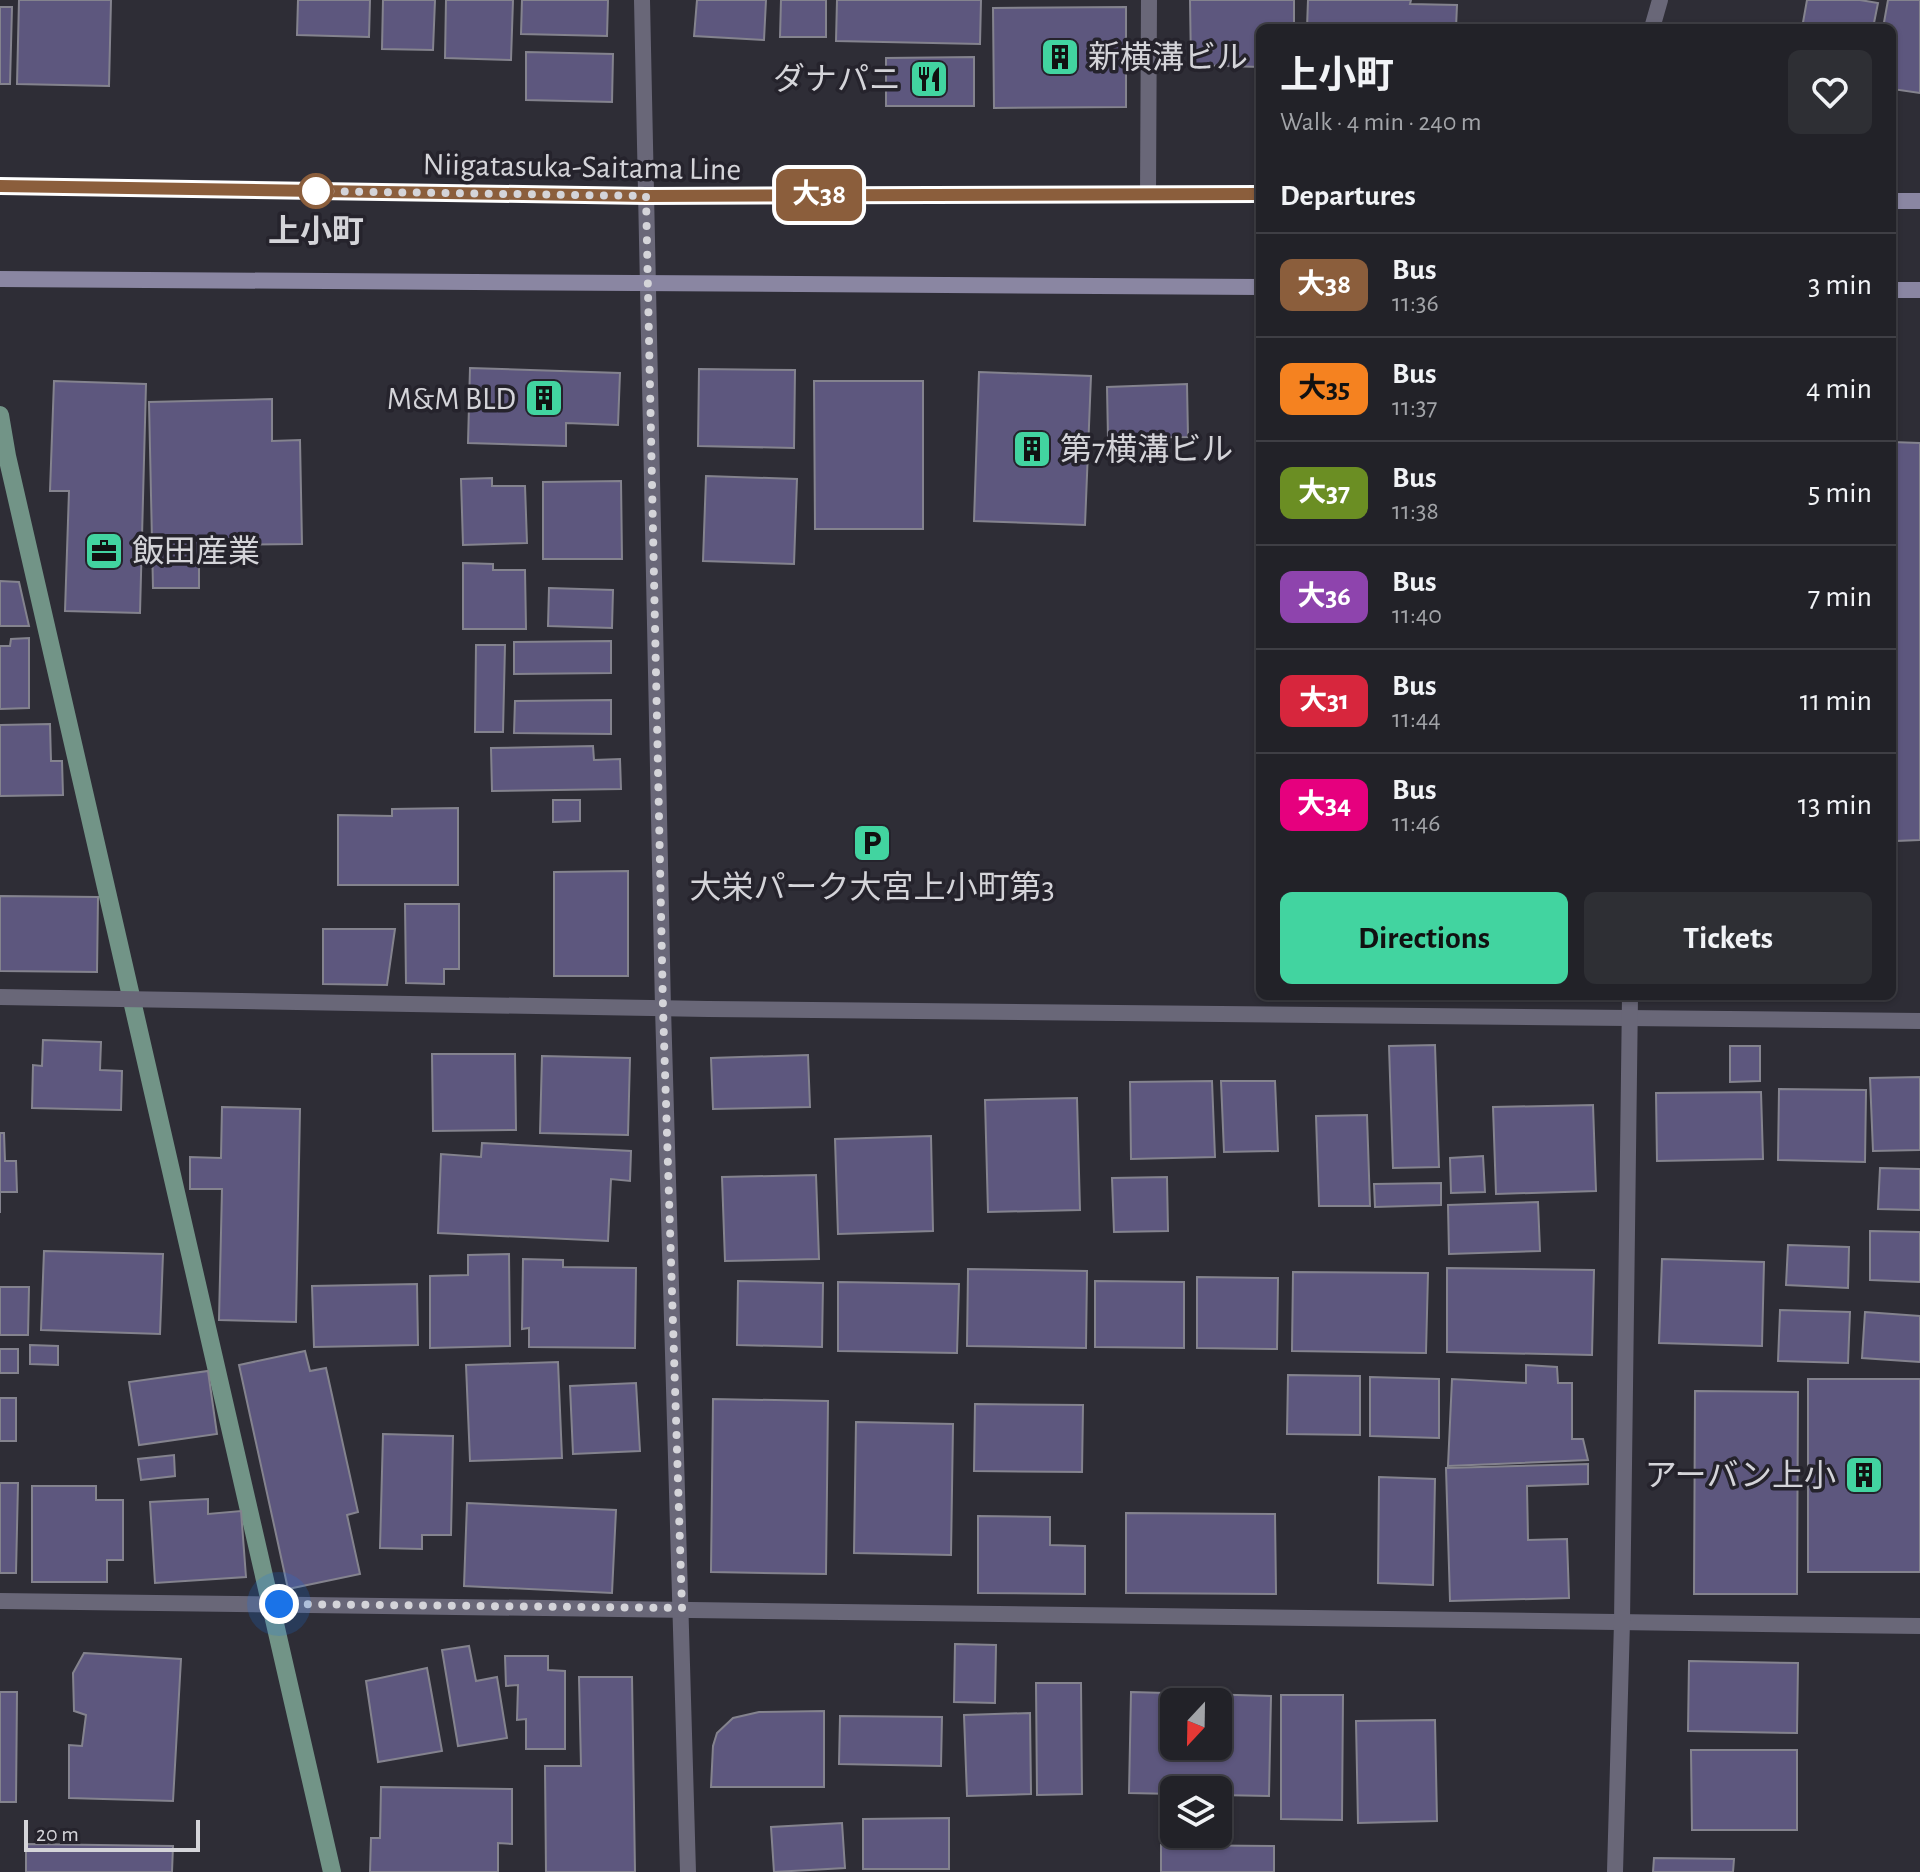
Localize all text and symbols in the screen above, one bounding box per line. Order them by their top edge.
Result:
building icon: 新横溝ビル [1039,36,1081,78]
place label: 新横溝ビル [1088,41,1248,74]
button: heart [1788,50,1872,134]
restaurant icon: ダナパニ [908,58,950,100]
text: 上小町 [1280,58,1394,96]
place label: ダナパニ [773,62,901,96]
text: Walk · 4 min · 240 m [1280,109,1482,135]
street label: Niigatasuka-Saitama Line [422,148,742,186]
line badge: 大38 [773,169,865,221]
marker: 上小町 [299,174,333,208]
text: 大38 [792,181,846,209]
text: Departures [1280,181,1416,211]
place label: 上小町 [268,215,364,248]
text: Bus [1392,255,1437,285]
text: 3 min [1808,270,1872,300]
text: 大38 [1297,271,1351,299]
text: 11:36 [1392,290,1439,316]
text: Bus [1392,359,1437,389]
text: 4 min [1806,374,1872,404]
text: 大35 [1298,375,1350,403]
building icon: M&M BLD [523,377,565,419]
place label: M&M BLD [387,383,516,415]
text: 11:37 [1392,394,1437,420]
building icon: 第7横溝ビル [1011,428,1053,470]
place label: 第7横溝ビル [1060,433,1233,466]
text: Bus [1392,463,1437,493]
text: 5 min [1808,478,1872,508]
text: 大37 [1298,479,1350,507]
text: 11:38 [1392,498,1439,524]
office icon: 飯田産業 [83,530,125,572]
place label: 飯田産業 [132,534,260,568]
text: Bus [1392,567,1437,597]
text: 7 min [1808,582,1872,612]
text: 大36 [1297,583,1351,611]
text: 11:40 [1392,602,1442,628]
text: Bus [1392,671,1437,701]
text: 11 min [1800,686,1872,716]
text: 大31 [1299,687,1349,715]
text: 11:44 [1392,706,1441,732]
text: Bus [1392,775,1437,805]
text: 13 min [1798,790,1872,820]
text: 大34 [1297,791,1351,819]
text: 11:46 [1392,810,1441,836]
parking icon: 大栄パーク大宮上小町第3 [851,822,893,864]
place label: 大栄パーク大宮上小町第3 [689,870,1055,904]
button: Directions [1280,892,1568,984]
button: Tickets [1584,892,1872,984]
building icon: アーバン上小 [1843,1454,1885,1496]
place label: アーバン上小 [1645,1459,1836,1492]
your location [259,1584,299,1624]
north arrow [1160,1688,1232,1760]
map controls [1160,1688,1232,1848]
button: layers [1160,1776,1232,1848]
scale bar [24,1816,200,1852]
text: 20 m [36,1823,79,1845]

